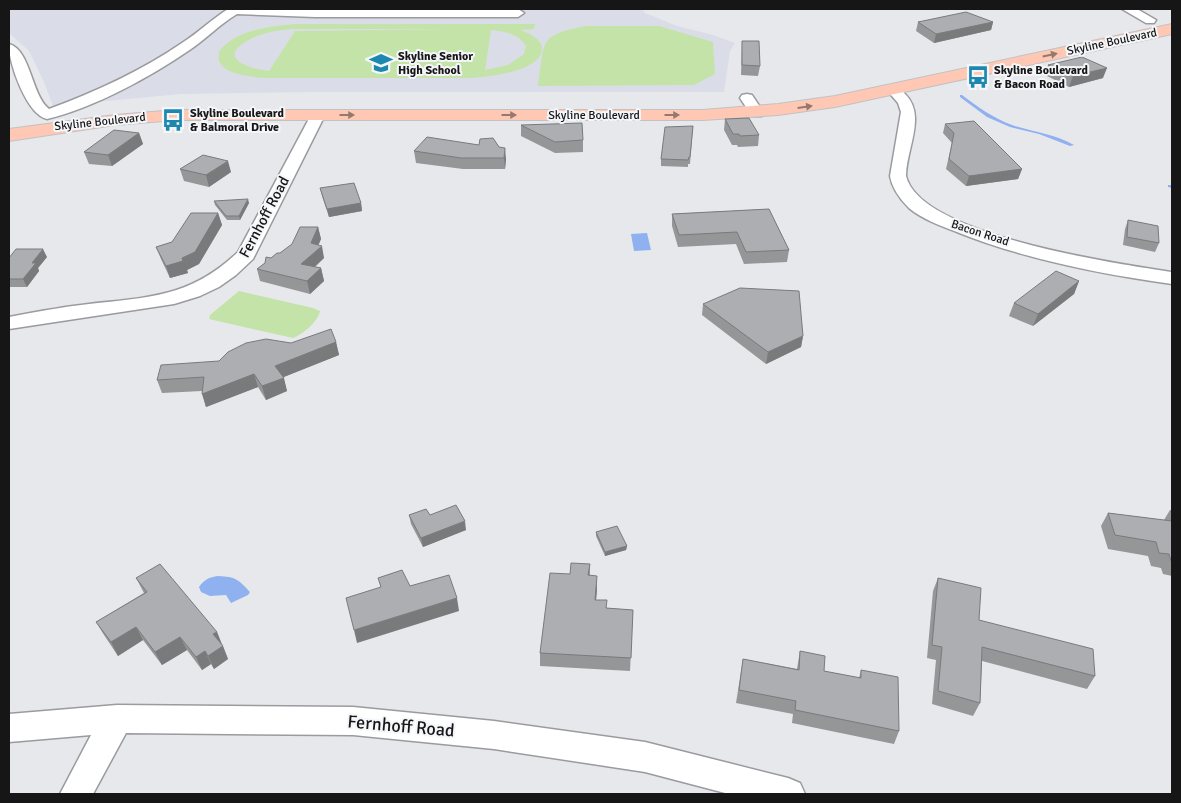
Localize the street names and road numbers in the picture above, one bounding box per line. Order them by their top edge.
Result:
street label: Skyline Boulevard [1066,25,1158,59]
street label: Skyline Boulevard [548,108,640,123]
street label: Skyline Boulevard [54,110,146,134]
street label: Fernhoff Road [235,173,293,261]
street label: Bacon Road [949,217,1011,249]
street label: Fernhoff Road [347,710,455,742]

